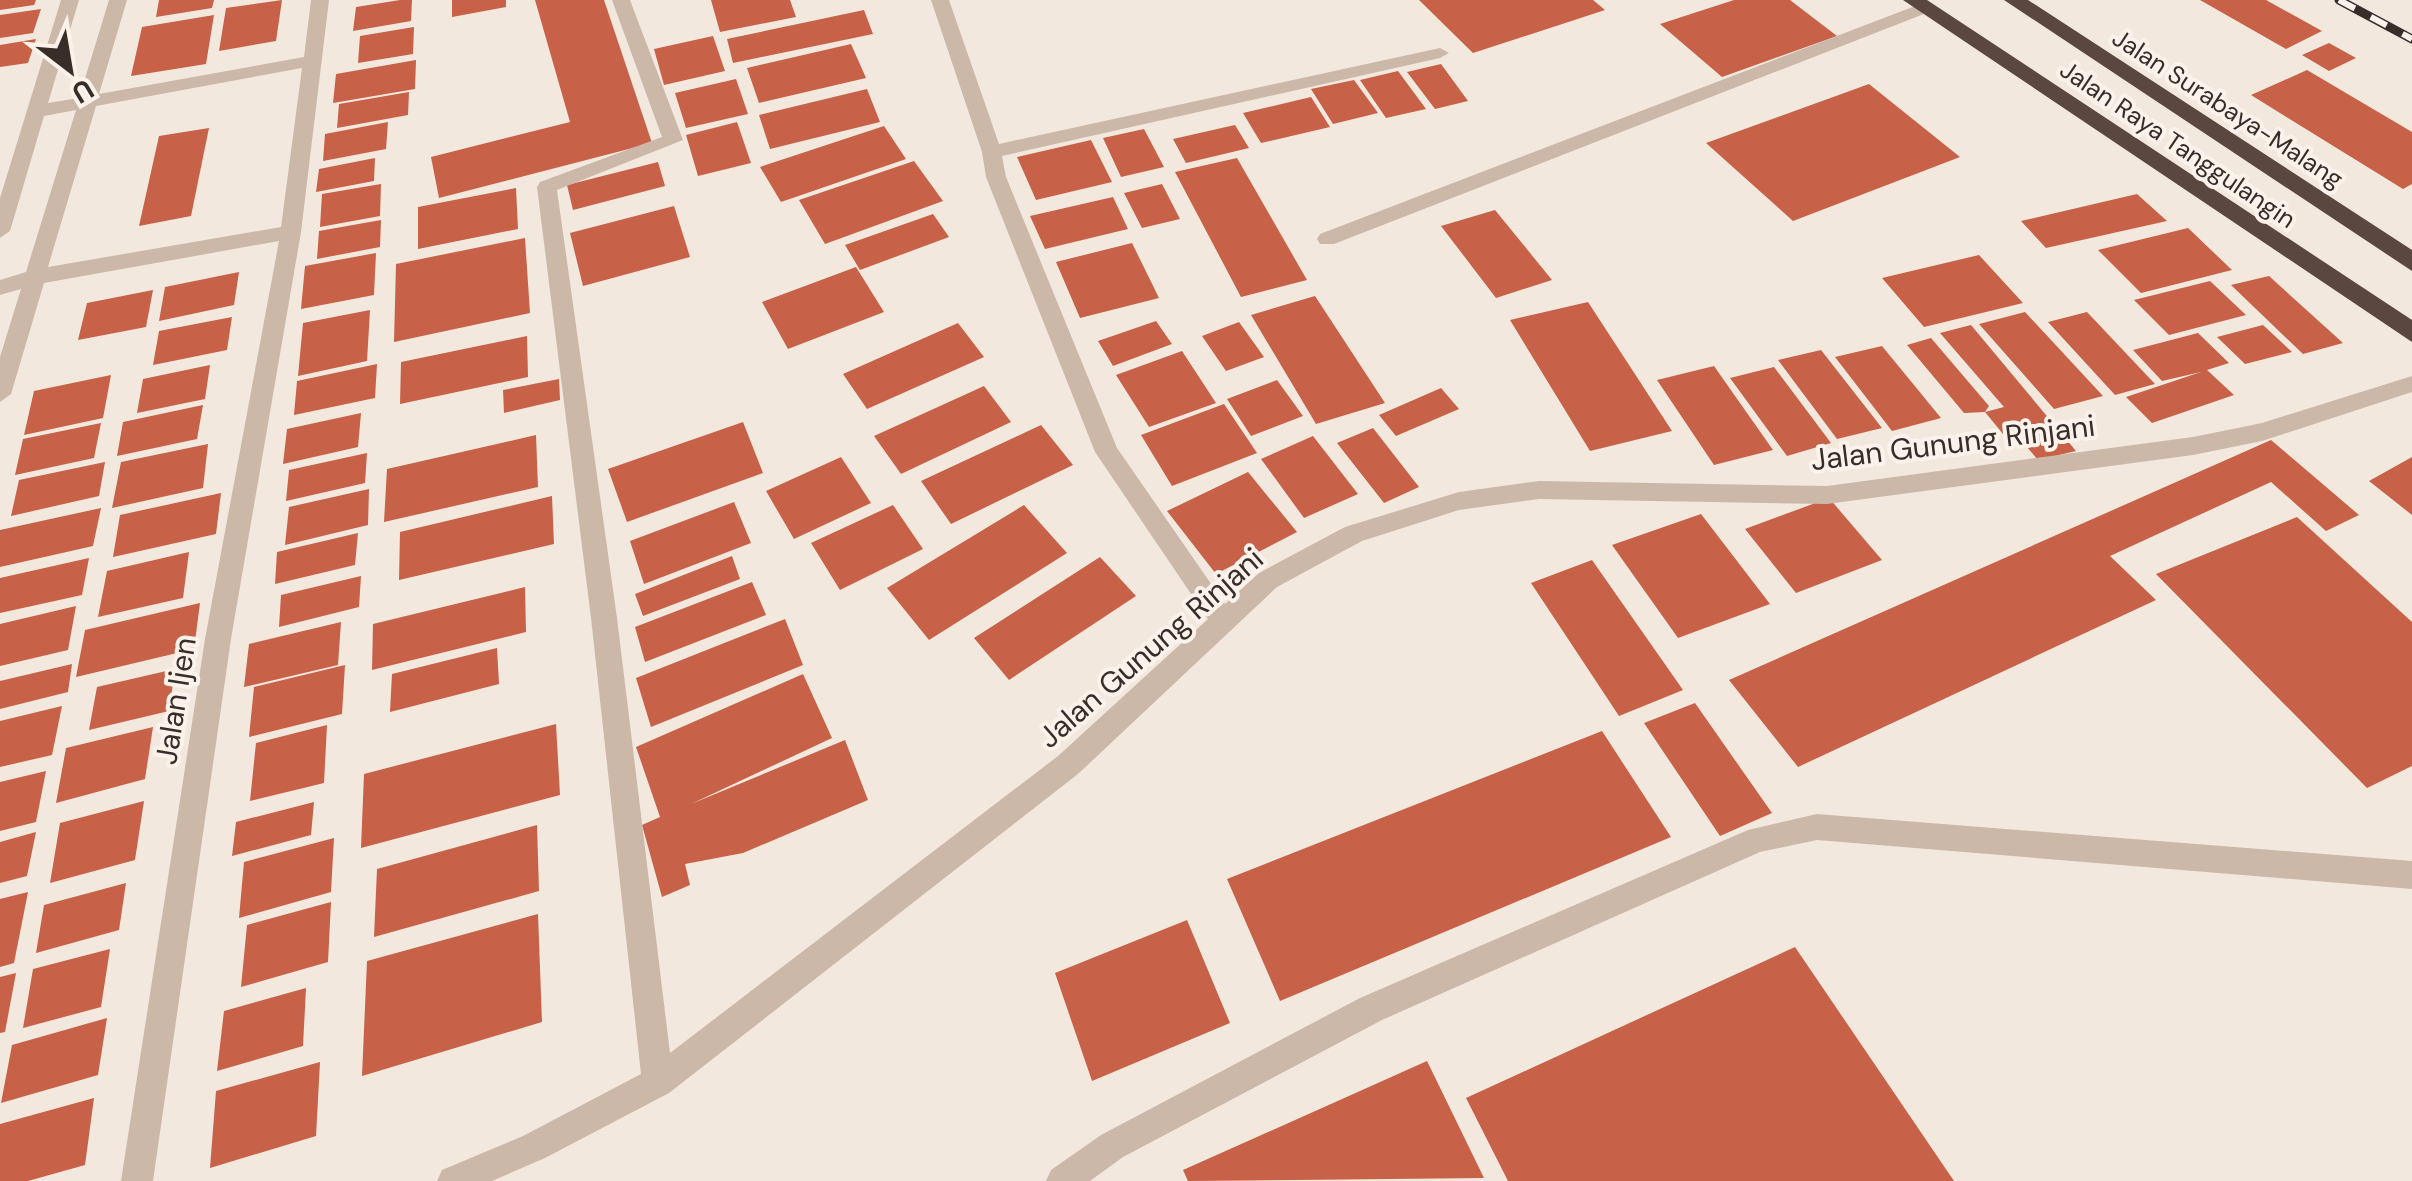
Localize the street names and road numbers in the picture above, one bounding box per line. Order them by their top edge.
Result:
street label: Jalan Surabaya-Malang [2106,21,2350,196]
street label: Jalan Raya Tanggulangin [2053,53,2302,236]
street label: Jalan Gunung Rinjani [1809,406,2097,479]
street label: Jalan Gunung Rinjani [1030,539,1271,756]
street label: Jalan Ijen [146,635,205,767]

